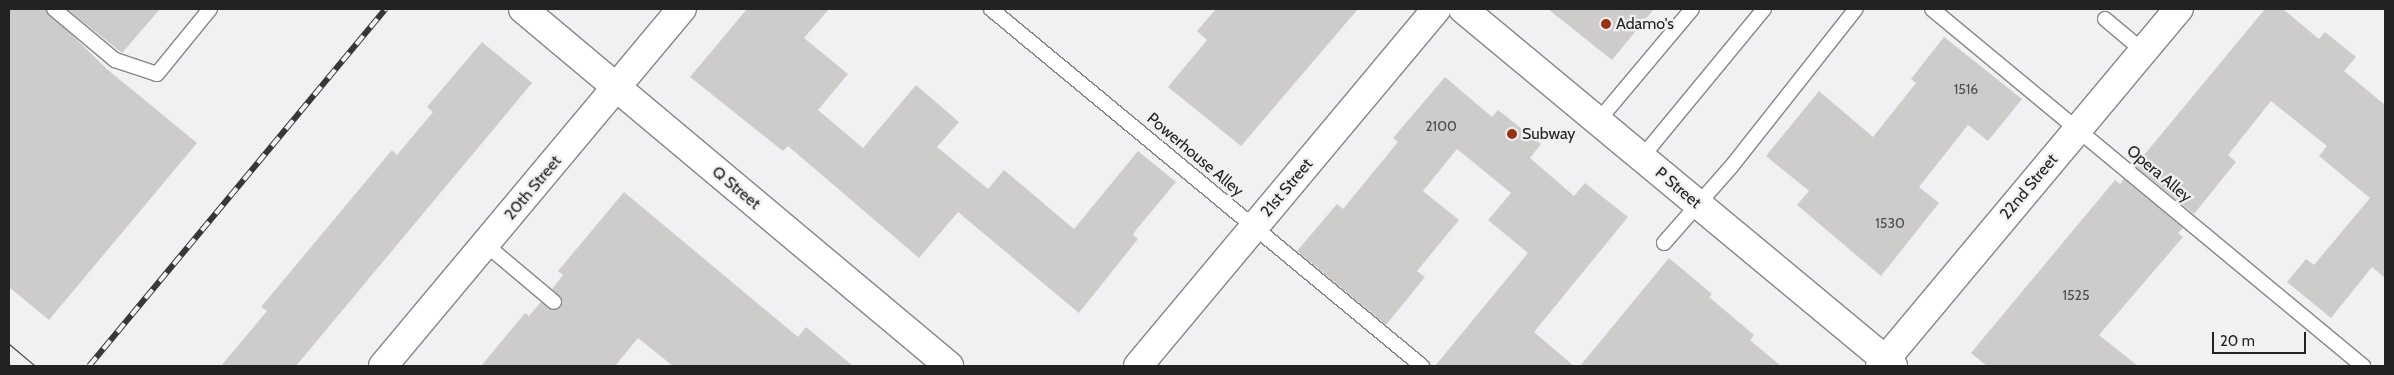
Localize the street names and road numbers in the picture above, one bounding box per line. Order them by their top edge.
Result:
street label: Powerhouse Alley [1143,109,1247,201]
street label: Opera Alley [2123,141,2195,207]
street label: 22nd Street [1996,150,2062,224]
street label: 20th Street [500,152,566,224]
street label: 21st Street [1257,155,1317,221]
street label: Q Street [708,162,764,214]
street label: P Street [1651,163,1705,213]

